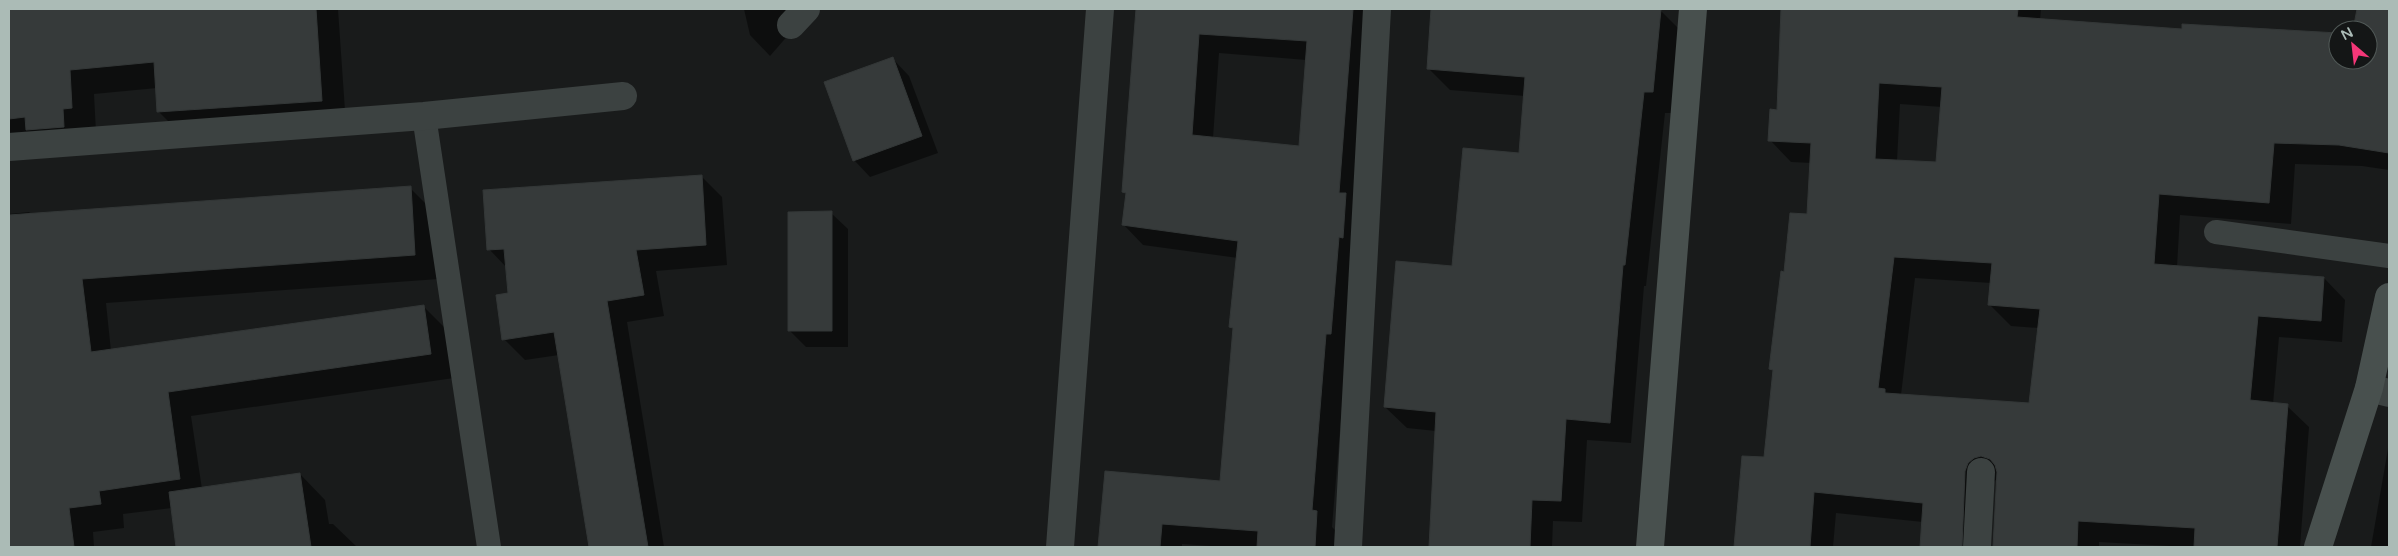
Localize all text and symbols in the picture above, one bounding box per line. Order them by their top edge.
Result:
north arrow [2328,20,2378,70]
text: N [2338,24,2356,44]

